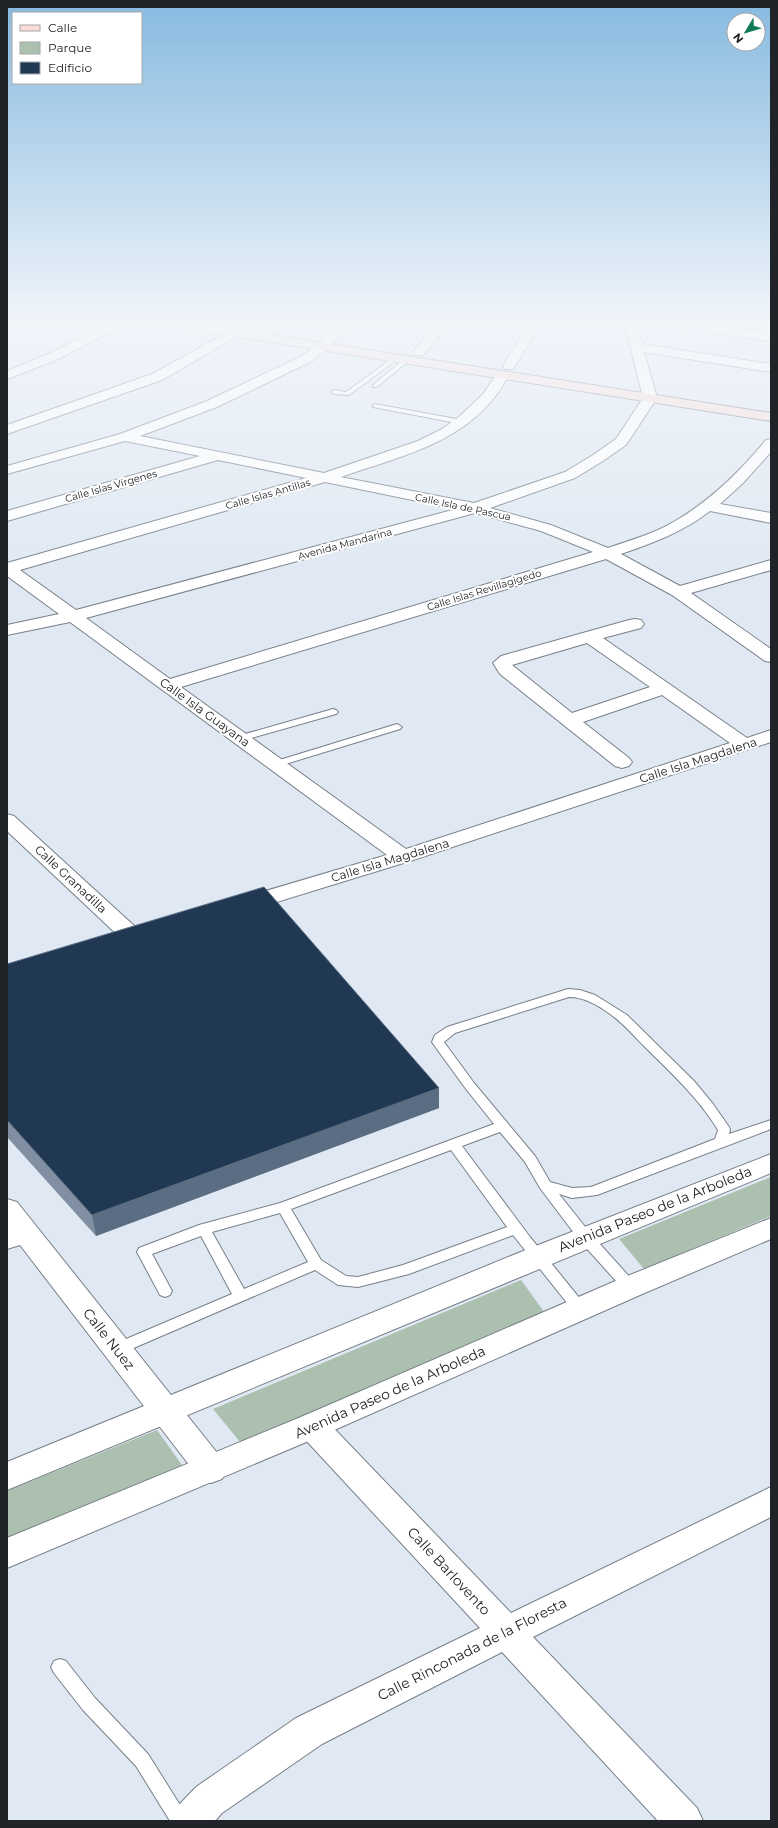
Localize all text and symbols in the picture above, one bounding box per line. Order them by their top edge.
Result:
legend [12,12,142,84]
north arrow [726,12,766,52]
text: Calle [48,20,77,35]
text: N [730,30,746,46]
text: Parque [48,40,92,55]
text: Edificio [48,60,92,75]
street label: Calle Islas Vírgenes [64,467,159,505]
street label: Calle Islas Antillas [224,476,312,512]
street label: Calle Isla de Pascua [414,490,512,524]
street label: Avenida Mandarina [296,525,394,563]
street label: Calle Islas Revillagigedo [425,566,543,614]
street label: Calle Isla Guayana [157,674,253,750]
street label: Calle Isla Magdalena [637,734,759,786]
street label: Calle Isla Magdalena [329,835,451,885]
street label: Calle Granadilla [32,842,110,916]
street label: Avenida Paseo de la Arboleda [556,1162,754,1256]
street label: Calle Nuez [79,1304,139,1374]
street label: Avenida Paseo de la Arboleda [292,1342,488,1442]
street label: Calle Barlovento [404,1523,495,1619]
street label: Calle Rinconada de la Floresta [374,1593,570,1705]

